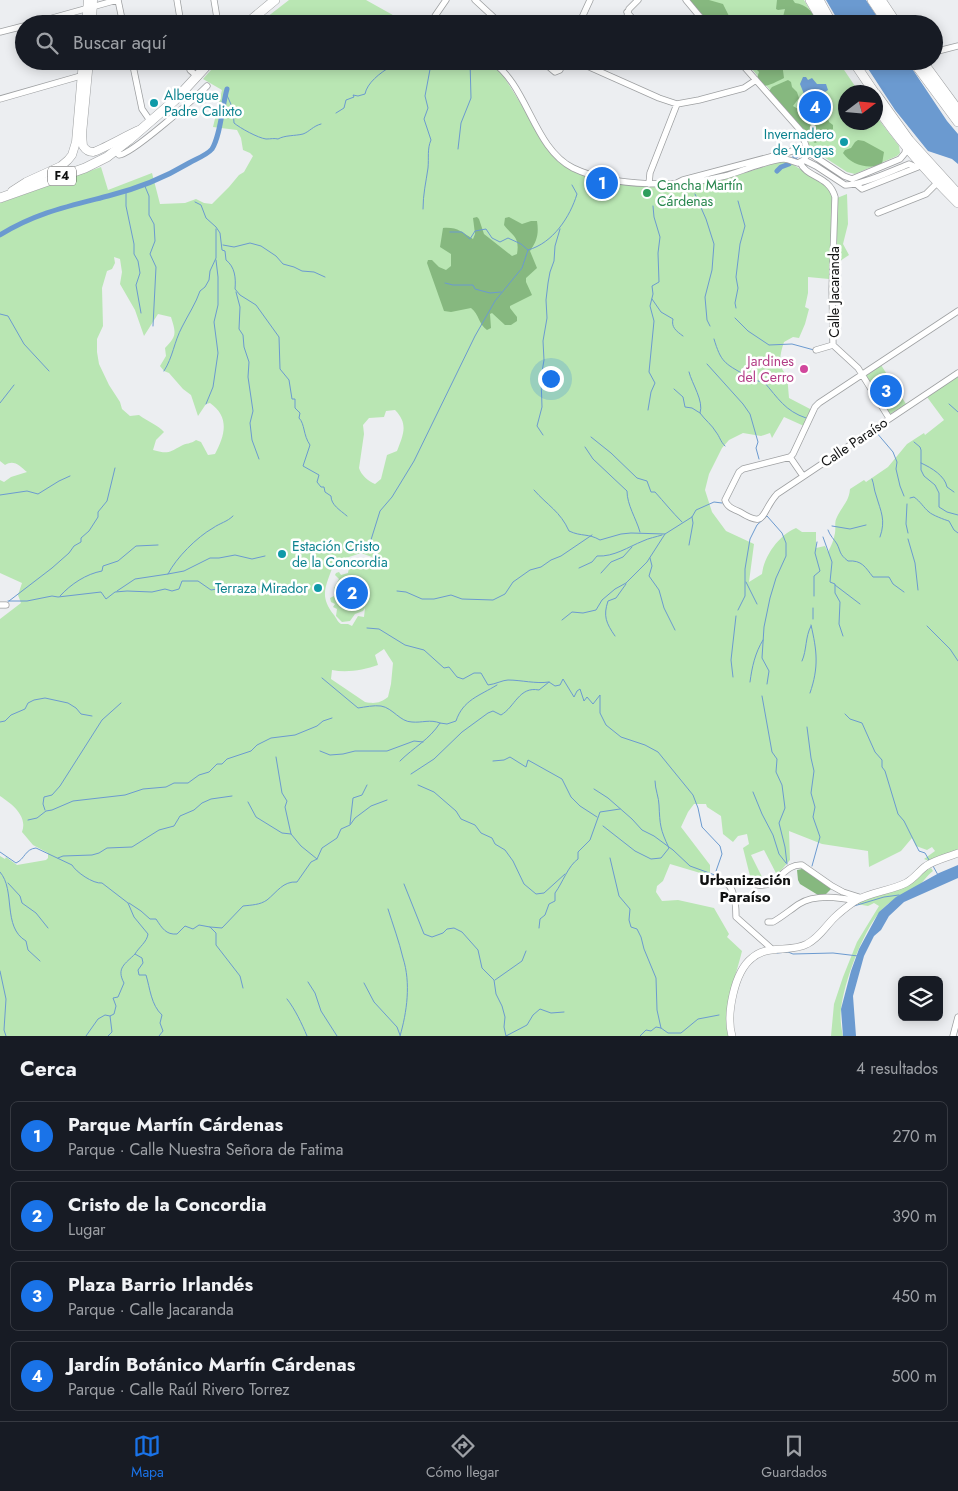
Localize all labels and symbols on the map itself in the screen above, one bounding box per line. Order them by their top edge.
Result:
place label: Albergue Padre Calixto [164,85,242,121]
north arrow [838,85,883,130]
pin: 4 [799,88,831,126]
marker: Albergue Padre Calixto [148,97,160,109]
place label: Invernadero de Yungas [764,124,834,160]
marker: Invernadero de Yungas [838,136,850,148]
pin: 1 [586,164,618,202]
road number: F4 [48,167,76,186]
place label: Cancha Martín Cárdenas [657,175,743,211]
marker: Cancha Martín Cárdenas [641,187,653,199]
street label: Calle Jacaranda [824,246,844,338]
place label: Jardines del Cerro [738,351,794,387]
marker: Jardines del Cerro [798,363,810,375]
your location [538,366,564,392]
pin: 3 [870,372,902,410]
street label: Calle Paraíso [817,412,892,472]
place label: Estación Cristo de la Concordia [292,536,388,572]
marker: Estación Cristo de la Concordia [276,548,288,560]
pin: 2 [336,574,368,612]
place label: Terraza Mirador [215,578,308,598]
marker: Terraza Mirador [312,582,324,594]
district label: Urbanización Paraíso [699,869,791,908]

